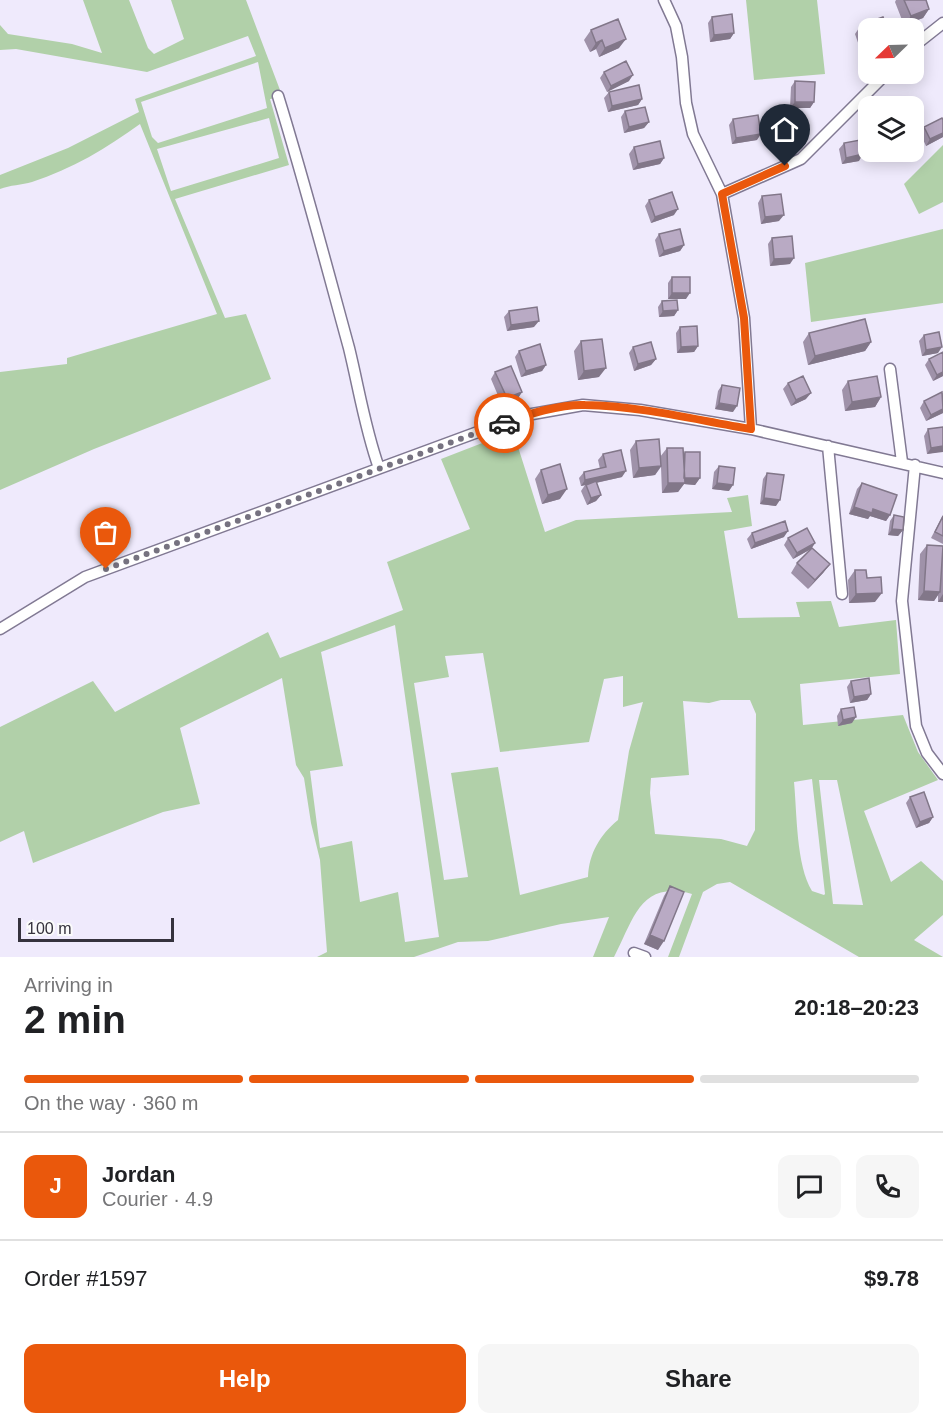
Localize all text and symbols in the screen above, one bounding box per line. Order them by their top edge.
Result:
north arrow [858,18,924,84]
map controls [858,18,924,162]
button: layers [858,96,924,162]
pin [759,104,810,166]
icon: home [768,113,801,146]
courier [474,393,534,453]
icon: car [488,407,521,440]
pin [80,507,131,569]
icon: bag [89,516,122,549]
scale bar [18,915,174,942]
text: 100 m [27,920,71,937]
text: Arriving in [24,974,113,996]
text: 20:18–20:23 [794,995,919,1020]
text: 2 min [24,998,126,1041]
text: On the way · 360 m [24,1092,199,1114]
button: chat [778,1155,841,1218]
button: phone [856,1155,919,1218]
text: Jordan [102,1162,175,1187]
text: J [49,1173,62,1198]
text: Courier · 4.9 [102,1188,213,1210]
text: Order #1597 [24,1266,148,1291]
text: $9.78 [864,1266,919,1291]
button: Help [24,1344,466,1413]
button: Share [478,1344,919,1413]

